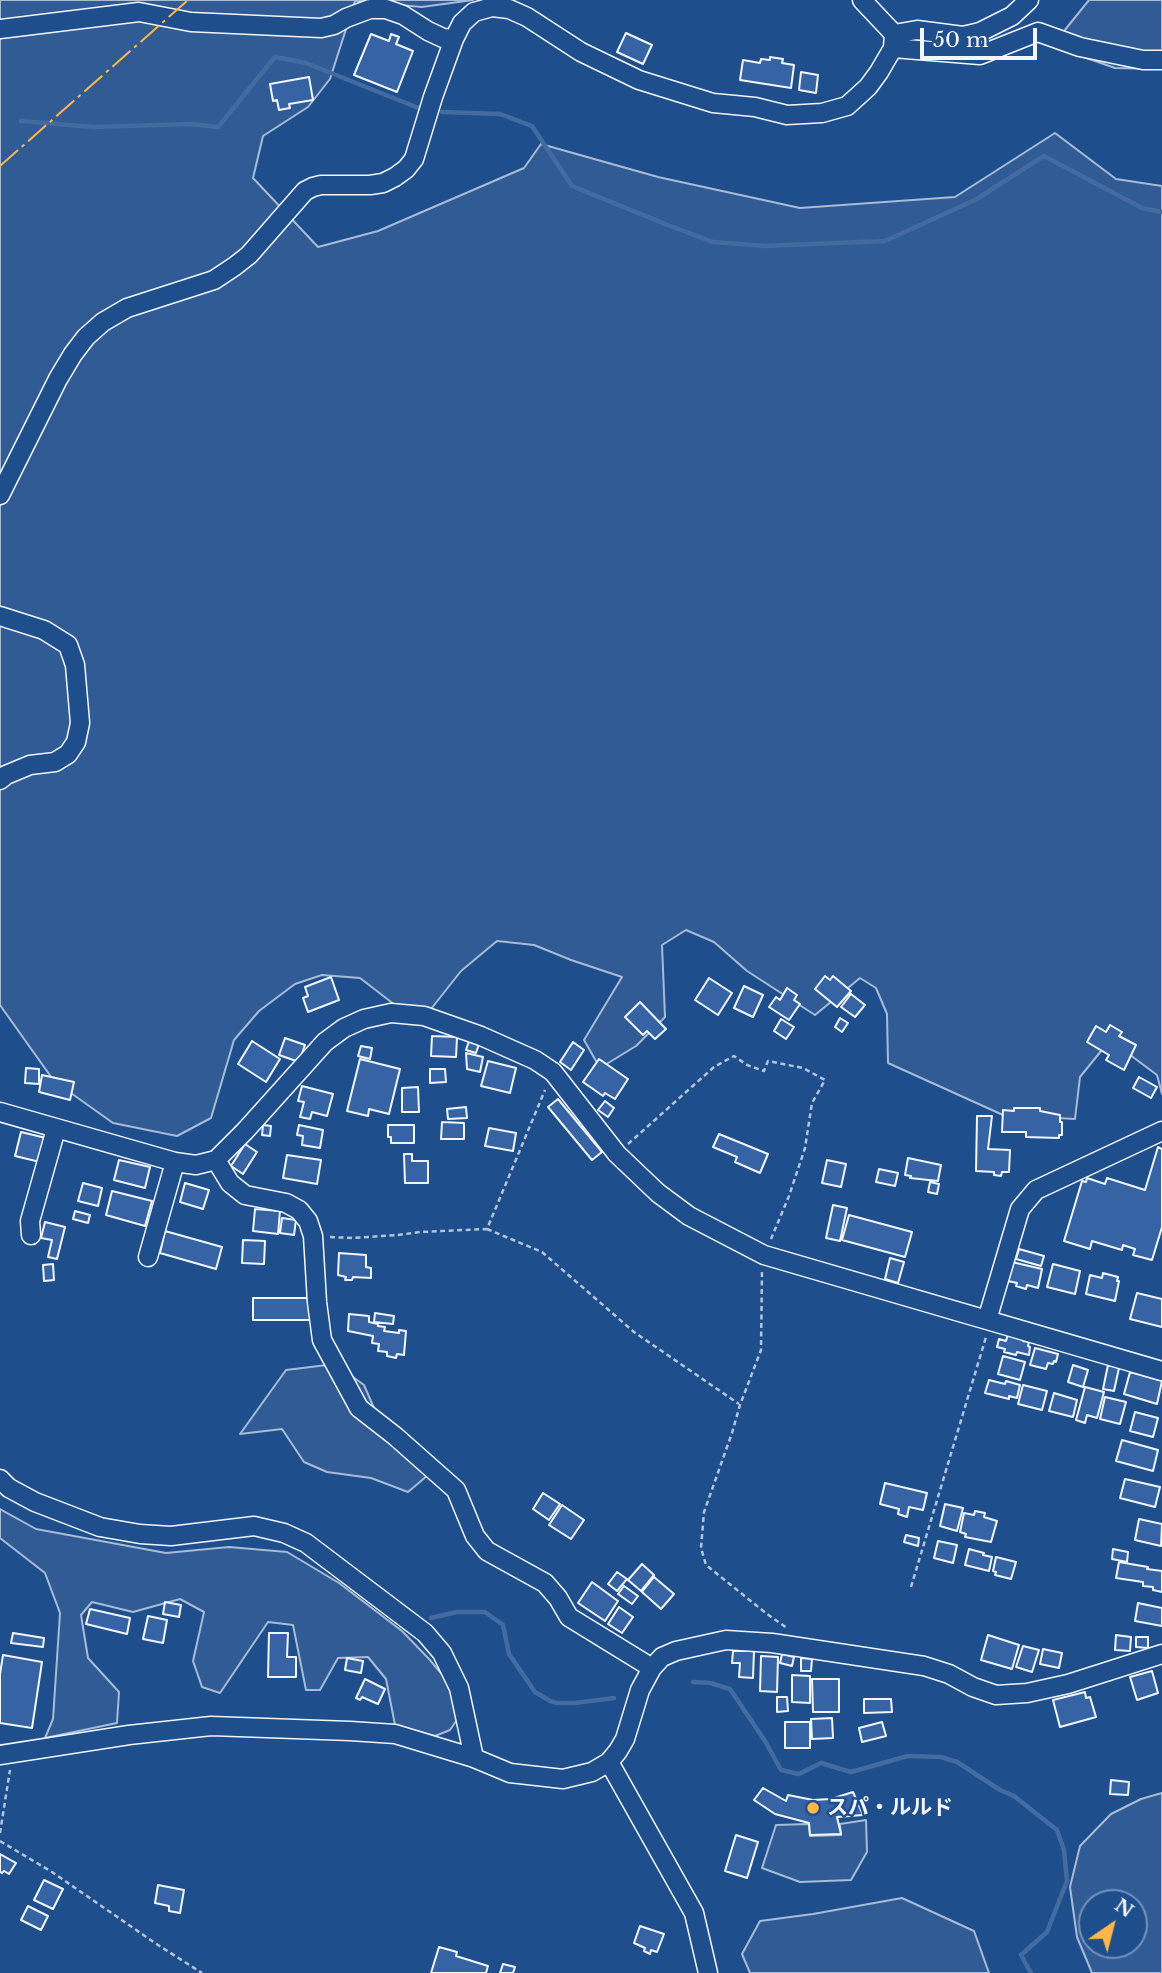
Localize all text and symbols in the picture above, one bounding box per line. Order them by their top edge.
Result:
scale bar [924,14,1041,58]
text: 50 m [933,27,988,53]
place label: スパ・ルルド [827,1795,953,1821]
marker: スパ・ルルド [805,1800,821,1816]
north arrow [1078,1889,1148,1959]
text: N [1110,1893,1138,1923]

